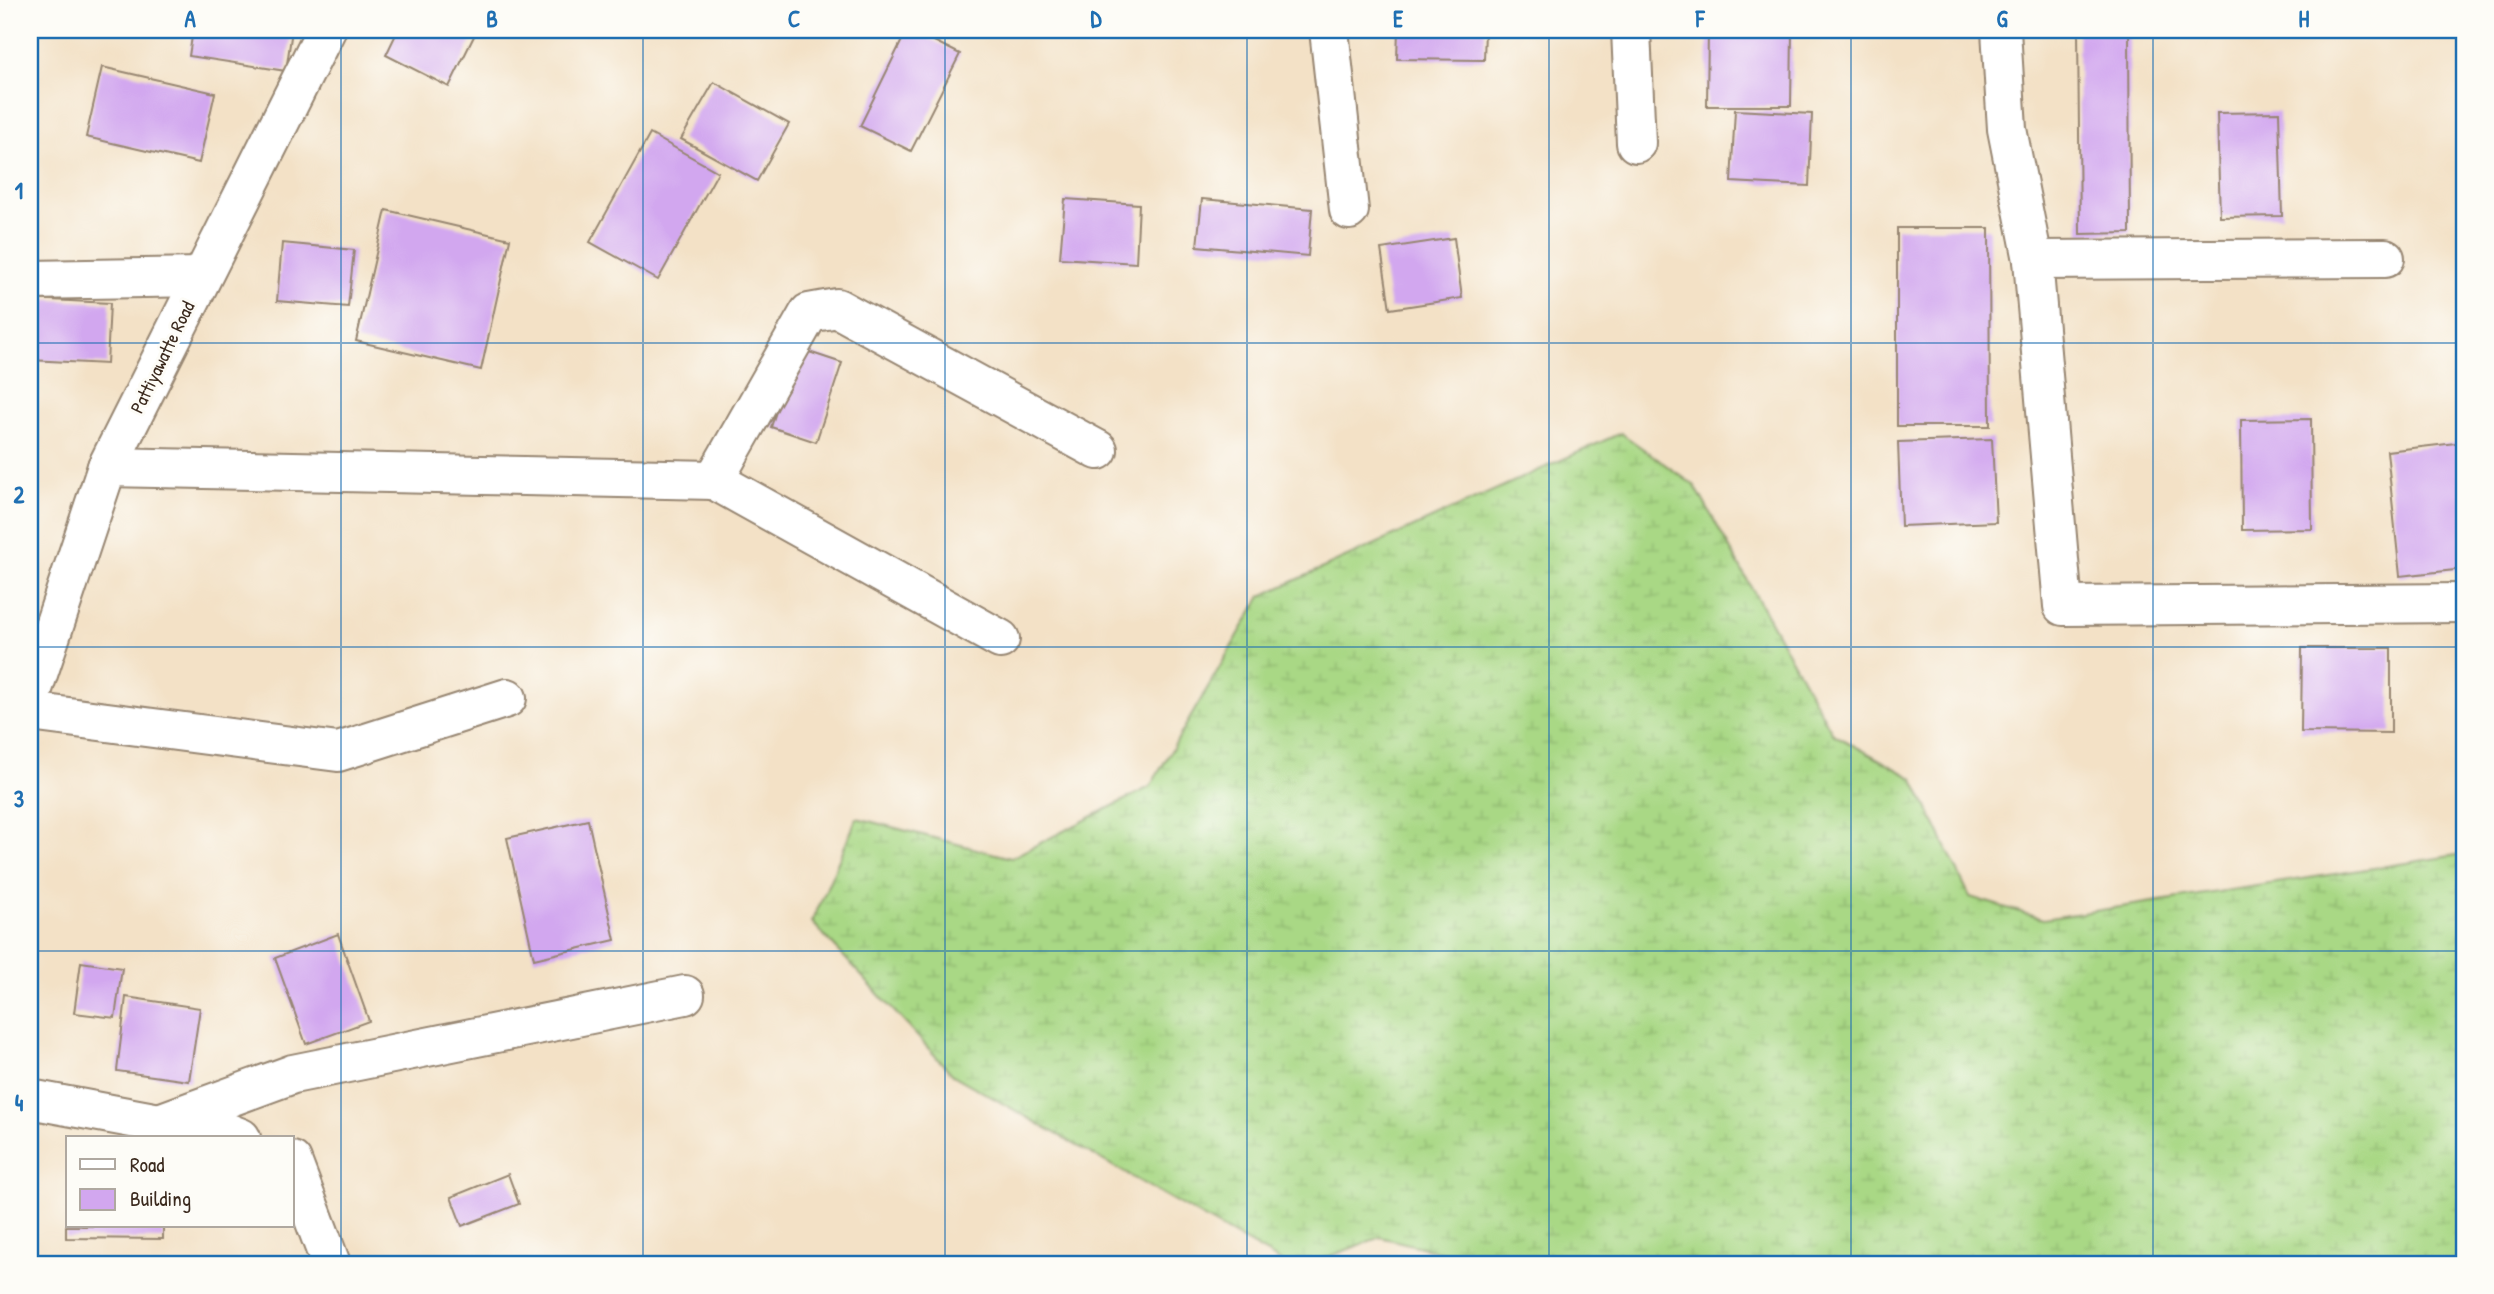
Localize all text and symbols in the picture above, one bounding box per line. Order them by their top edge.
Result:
text: A [184,3,196,34]
text: B [486,3,498,34]
text: C [788,3,800,34]
text: D [1091,3,1103,34]
text: E [1393,3,1404,34]
text: F [1695,3,1706,34]
text: G [1996,3,2008,34]
text: H [2299,3,2310,34]
text: 1 [15,175,23,206]
street label: Pattiyawatte Road [124,296,201,417]
text: 2 [14,479,25,510]
text: 3 [14,783,24,814]
text: 4 [15,1087,24,1118]
legend [66,1136,294,1228]
text: Road [130,1150,164,1179]
text: Building [130,1184,191,1213]

